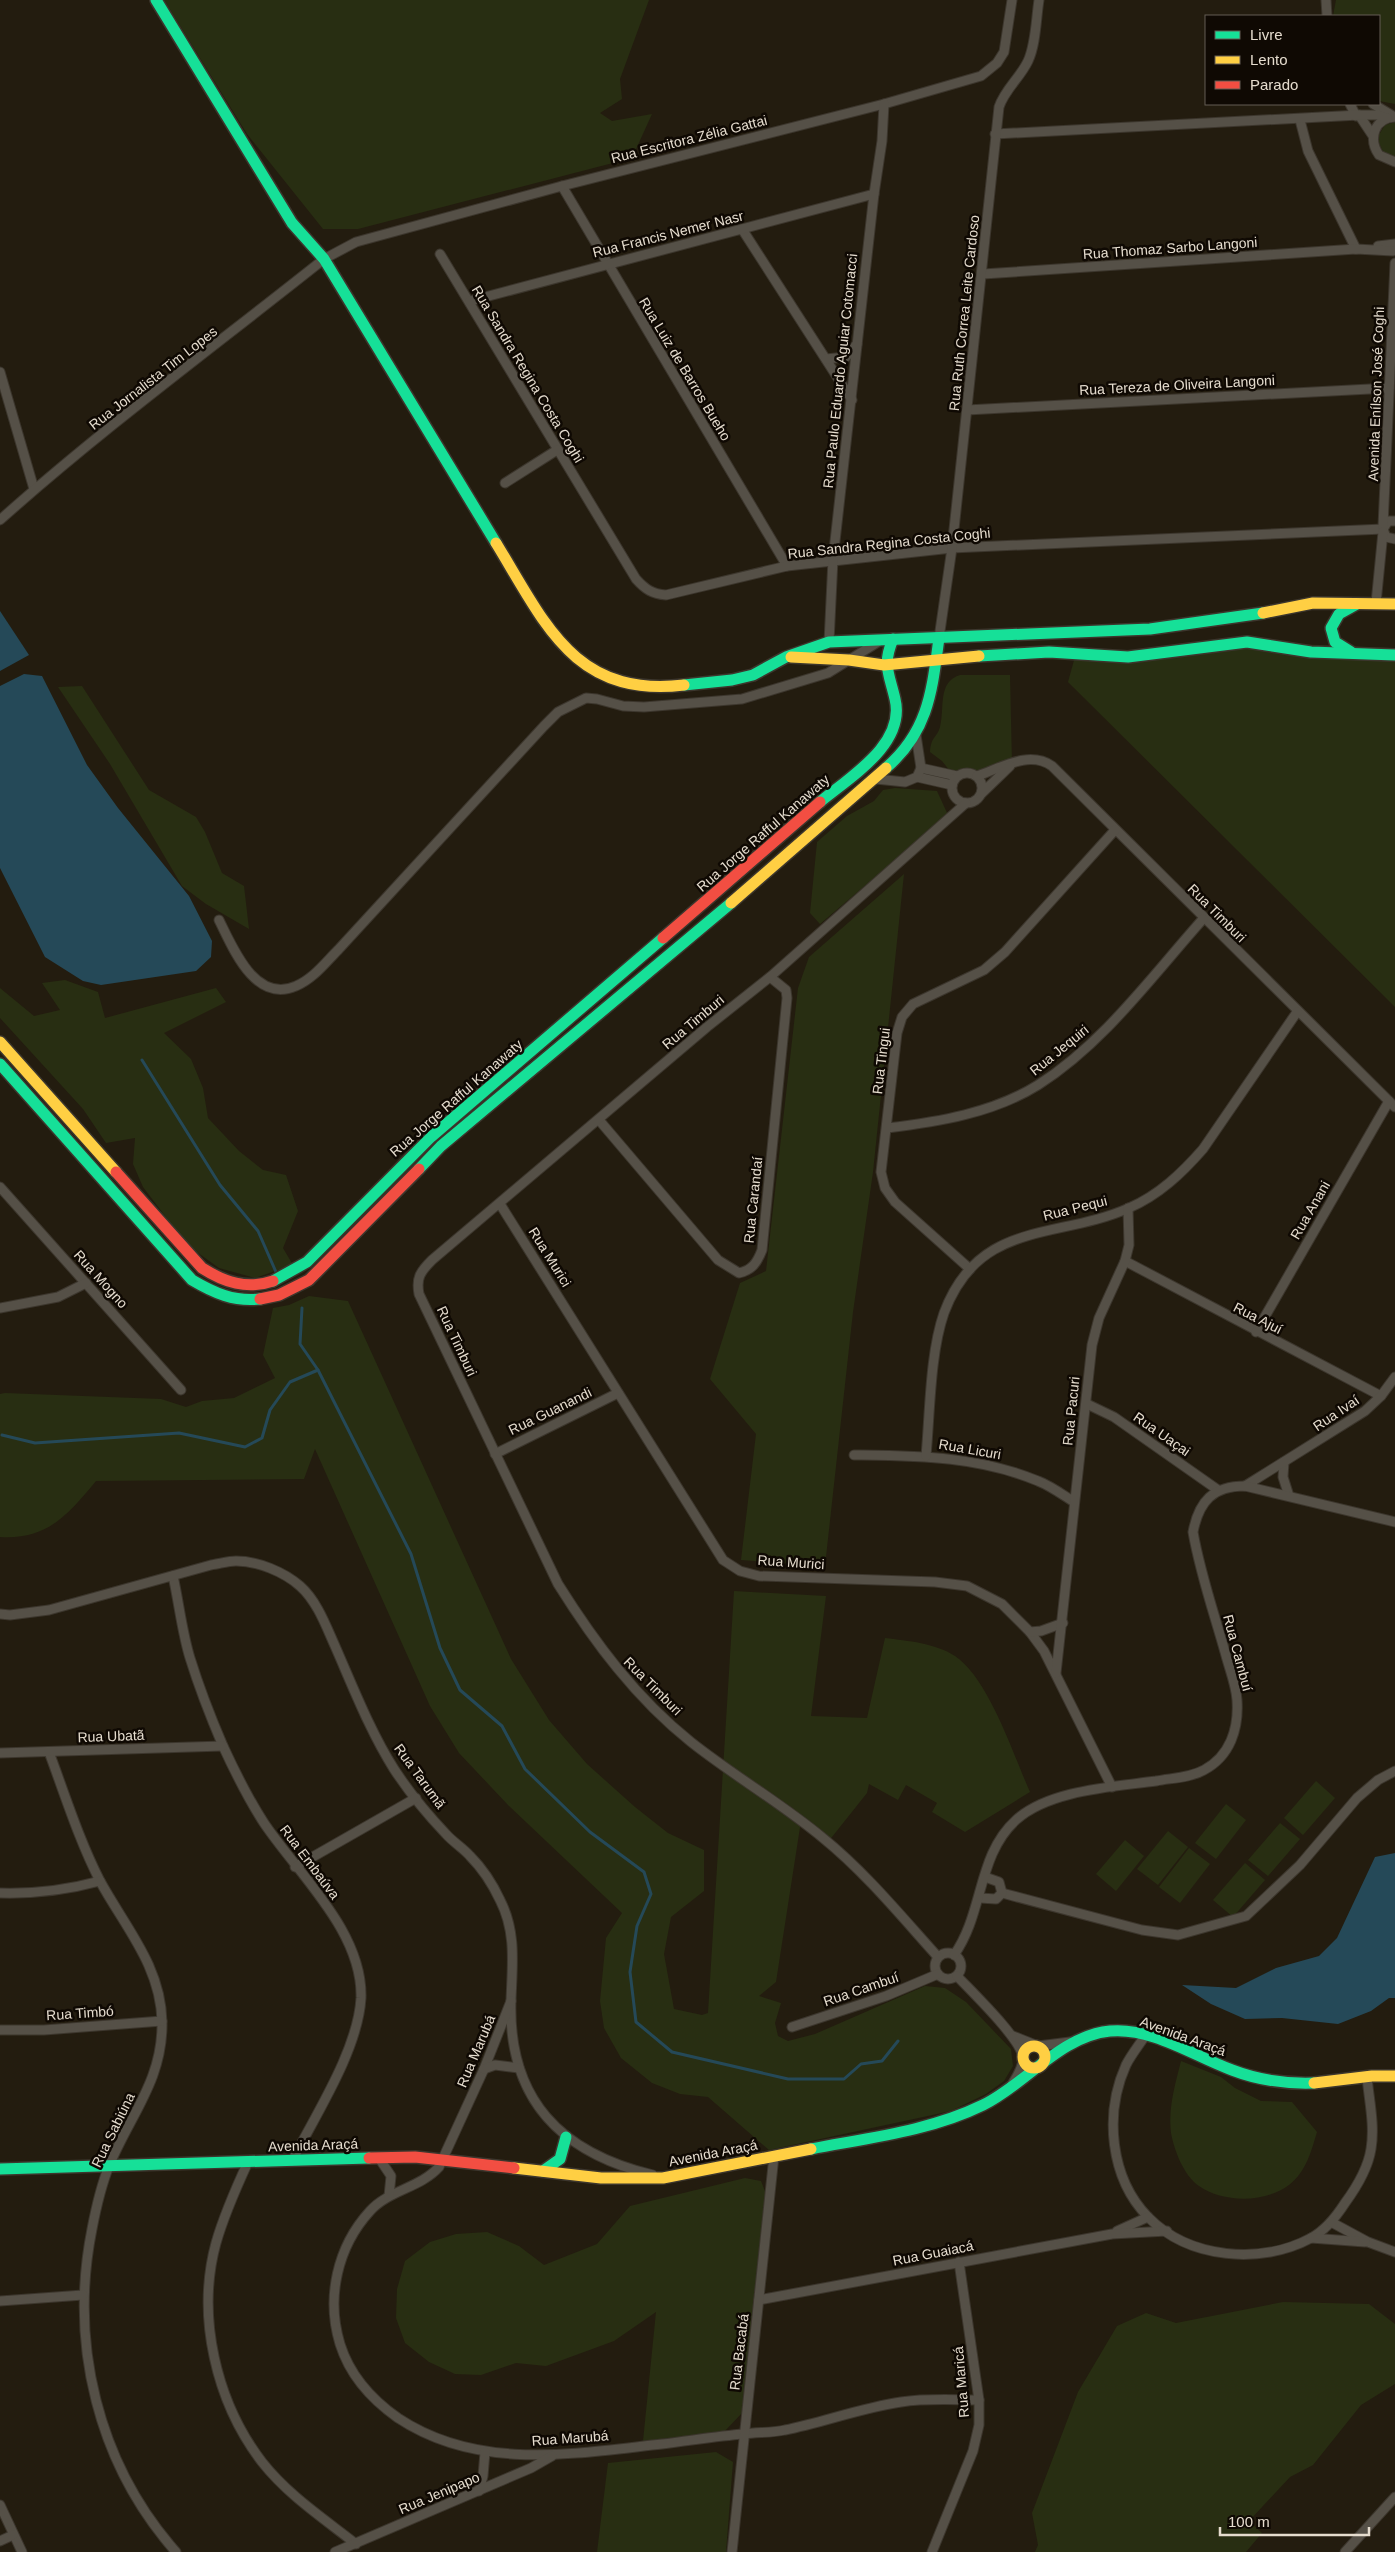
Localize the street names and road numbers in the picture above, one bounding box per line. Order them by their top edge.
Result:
street label: Rua Escritora Zélia Gattai [609,112,769,166]
street label: Rua Francis Nemer Nasr [591,207,745,260]
street label: Rua Ruth Correa Leite Cardoso [946,214,982,412]
street label: Rua Thomaz Sarbo Langoni [1082,234,1258,262]
street label: Rua Paulo Eduardo Aguiar Cotomacci [820,253,860,489]
street label: Rua Sandra Regina Costa Coghi [469,282,587,466]
street label: Rua Luiz de Barros Bueho [636,294,734,444]
street label: Avenida Enílson José Coghi [1365,306,1387,482]
street label: Rua Jornalista Tim Lopes [86,323,220,433]
street label: Rua Tereza de Oliveira Langoni [1079,372,1275,398]
street label: Rua Sandra Regina Costa Coghi [787,524,991,562]
street label: Rua Jorge Rafful Kanawaty [694,771,832,895]
street label: Rua Timburi [1185,881,1249,945]
street label: Rua Timburi [659,992,727,1052]
street label: Rua Jequiri [1026,1021,1092,1079]
street label: Rua Tingui [869,1027,893,1095]
street label: Rua Jorge Rafful Kanawaty [387,1036,525,1160]
street label: Rua Carandaí [740,1156,766,1244]
street label: Rua Anani [1287,1178,1333,1242]
street label: Rua Pequi [1041,1192,1109,1224]
street label: Rua Murici [525,1224,575,1290]
street label: Rua Mogno [71,1247,131,1311]
street label: Rua Ajuí [1231,1299,1285,1337]
street label: Rua Timburi [434,1303,480,1379]
street label: Rua Pacuri [1059,1376,1083,1446]
street label: Rua Guanandi [506,1384,594,1438]
street label: Rua Ivaí [1310,1392,1362,1434]
street label: Rua Uaçai [1131,1409,1193,1459]
street label: Rua Licuri [938,1436,1002,1462]
street label: Rua Murici [757,1552,825,1572]
street label: Rua Cambuí [1220,1613,1256,1693]
street label: Rua Timburi [621,1654,685,1718]
street label: Rua Ubatã [77,1727,145,1745]
street label: Rua Tarumã [391,1741,449,1812]
street label: Rua Embaúva [277,1822,343,1902]
street label: Rua Cambuí [821,1969,901,2009]
street label: Rua Timbó [46,2003,115,2023]
street label: Rua Marubá [454,2012,498,2090]
street label: Avenida Araçá [1138,2013,1228,2059]
street label: Rua Sabiúna [88,2090,138,2170]
street label: Avenida Araçá [268,2135,358,2155]
street label: Avenida Araçá [667,2137,759,2169]
street label: Rua Guaiacá [891,2237,975,2269]
street label: Rua Bacabá [726,2313,752,2391]
street label: Rua Maricá [950,2345,972,2418]
street label: Rua Marubá [531,2427,609,2449]
street label: Rua Jenipapo [396,2469,482,2517]

